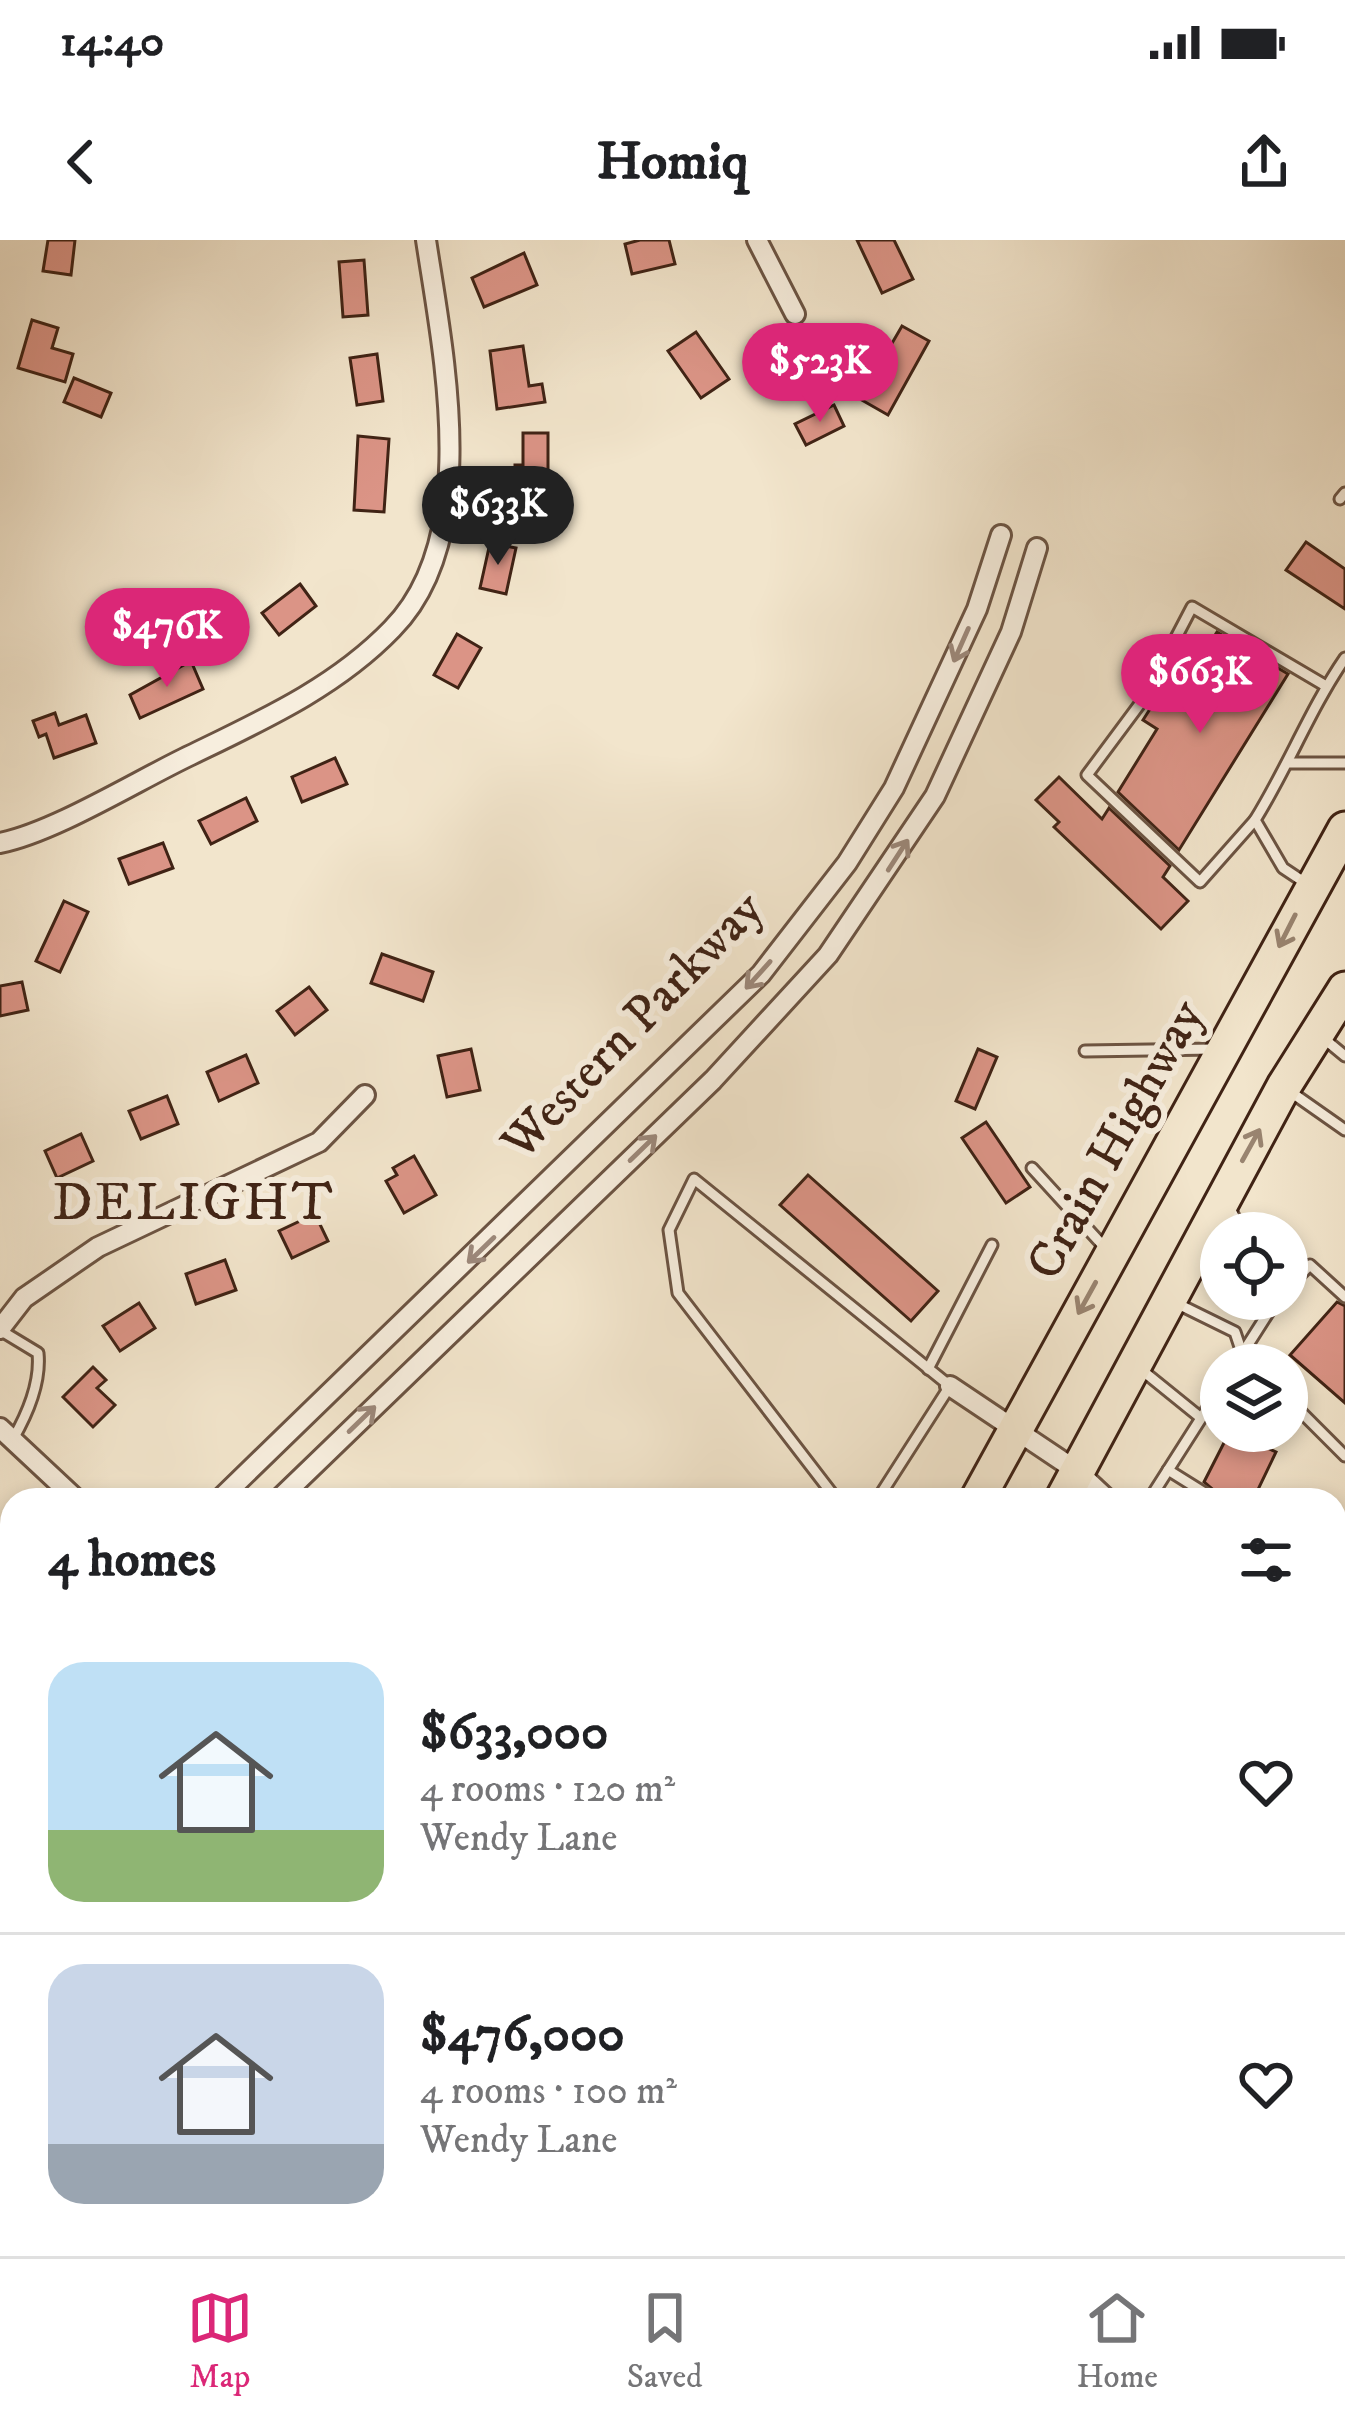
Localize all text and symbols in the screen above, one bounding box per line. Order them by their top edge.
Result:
text: 14:40 [60,14,164,70]
icon: back [48,129,114,195]
text: Homiq [597,129,748,196]
icon: share [1231,129,1297,195]
pin: $523K [736,323,904,425]
text: $523K [769,337,871,386]
pin: $633K [414,466,582,568]
text: $633K [449,480,547,529]
pin: $476K [83,588,251,690]
text: $476K [112,602,222,651]
one-way arrow [949,626,971,662]
pin: $663K [1116,634,1284,736]
text: $663K [1148,648,1252,697]
one-way arrow [886,838,911,872]
street label: Western Parkway [488,877,778,1175]
one-way arrow [1275,912,1298,948]
one-way arrow [745,959,772,990]
street label: Crain Highway [1013,988,1220,1291]
one-way arrow [1240,1129,1263,1164]
one-way arrow [628,1134,657,1163]
district label: DELIGHT [52,1170,336,1237]
map controls [1200,1212,1308,1452]
button: locate [1200,1212,1308,1320]
one-way arrow [467,1235,496,1263]
one-way arrow [1075,1279,1098,1314]
button: layers [1200,1344,1308,1452]
one-way arrow [347,1405,377,1433]
icon: filters [1233,1527,1299,1593]
text: 4 homes [48,1528,216,1592]
text: $633,000 [420,1701,609,1765]
icon: home [144,1710,288,1854]
icon: heart [1233,1749,1299,1815]
text: 4 rooms · 120 m² [420,1765,675,1814]
text: Wendy Lane [420,1814,617,1863]
text: $476,000 [420,2003,625,2067]
icon: home [144,2012,288,2156]
icon: heart [1233,2051,1299,2117]
text: 4 rooms · 100 m² [420,2067,677,2116]
text: Wendy Lane [420,2116,617,2165]
tab: Map [187,2285,253,2398]
tab: Saved [627,2285,703,2398]
tab: Home [1076,2285,1158,2398]

